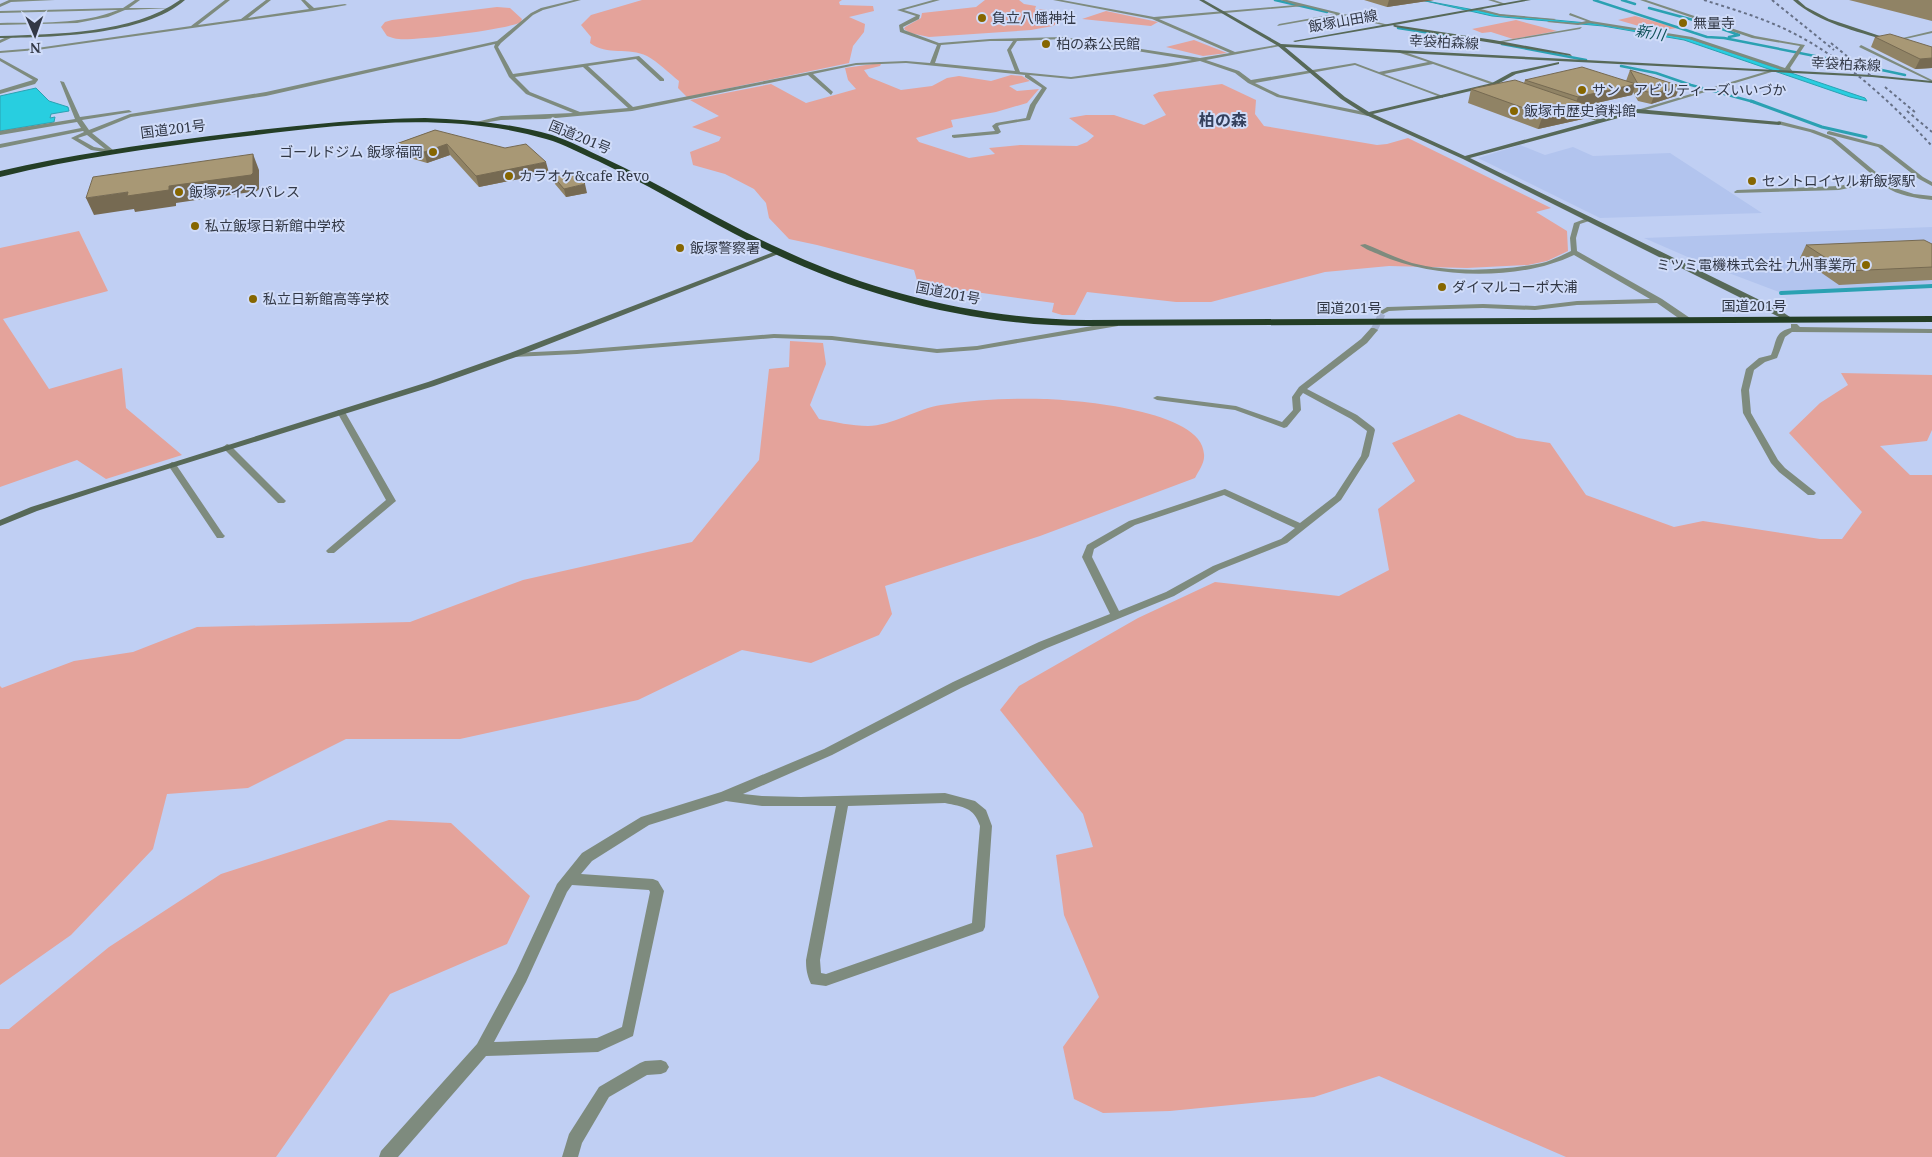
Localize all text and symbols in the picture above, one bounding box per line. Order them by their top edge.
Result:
street label: 飯塚山田線 [1307,5,1379,36]
place label: 負立八幡神社 [992,8,1076,27]
north arrow [10,10,60,60]
marker: 負立八幡神社 [976,12,988,24]
place label: 無量寺 [1693,13,1735,32]
marker: 無量寺 [1677,17,1689,29]
water label: 新川 [1634,20,1669,45]
street label: 幸袋柏森線 [1409,30,1479,53]
place label: 柏の森公民館 [1056,34,1140,53]
marker: 柏の森公民館 [1040,38,1052,50]
text: N [30,39,41,58]
street label: 幸袋柏森線 [1811,52,1881,75]
place label: サン・アビリティーズいいづか [1592,80,1786,99]
marker: サン・アビリティーズいいづか [1576,84,1588,96]
place label: 飯塚市歴史資料館 [1524,101,1636,120]
marker: 飯塚市歴史資料館 [1508,105,1520,117]
district label: 柏の森 [1199,109,1247,131]
street label: 国道201号 [139,115,207,142]
street label: 国道201号 [546,115,614,158]
place label: ゴールドジム 飯塚福岡 [279,142,423,161]
marker: ゴールドジム 飯塚福岡 [427,146,439,158]
place label: カラオケ&cafe Revo [519,166,649,185]
marker: カラオケ&cafe Revo [503,170,515,182]
place label: セントロイヤル新飯塚駅 [1762,171,1916,190]
marker: セントロイヤル新飯塚駅 [1746,175,1758,187]
place label: 飯塚アイスパレス [189,182,300,201]
marker: 飯塚アイスパレス [173,186,185,198]
place label: 私立飯塚日新館中学校 [205,216,345,235]
marker: 私立飯塚日新館中学校 [189,220,201,232]
place label: 飯塚警察署 [690,238,760,257]
marker: 飯塚警察署 [674,242,686,254]
place label: ミツミ電機株式会社 九州事業所 [1656,255,1856,274]
marker: ミツミ電機株式会社 九州事業所 [1860,259,1872,271]
street label: 国道201号 [914,277,982,308]
place label: ダイマルコーポ大浦 [1452,277,1578,296]
marker: ダイマルコーポ大浦 [1436,281,1448,293]
place label: 私立日新館高等学校 [263,289,389,308]
marker: 私立日新館高等学校 [247,293,259,305]
street label: 国道201号 [1721,296,1787,315]
street label: 国道201号 [1316,298,1382,317]

